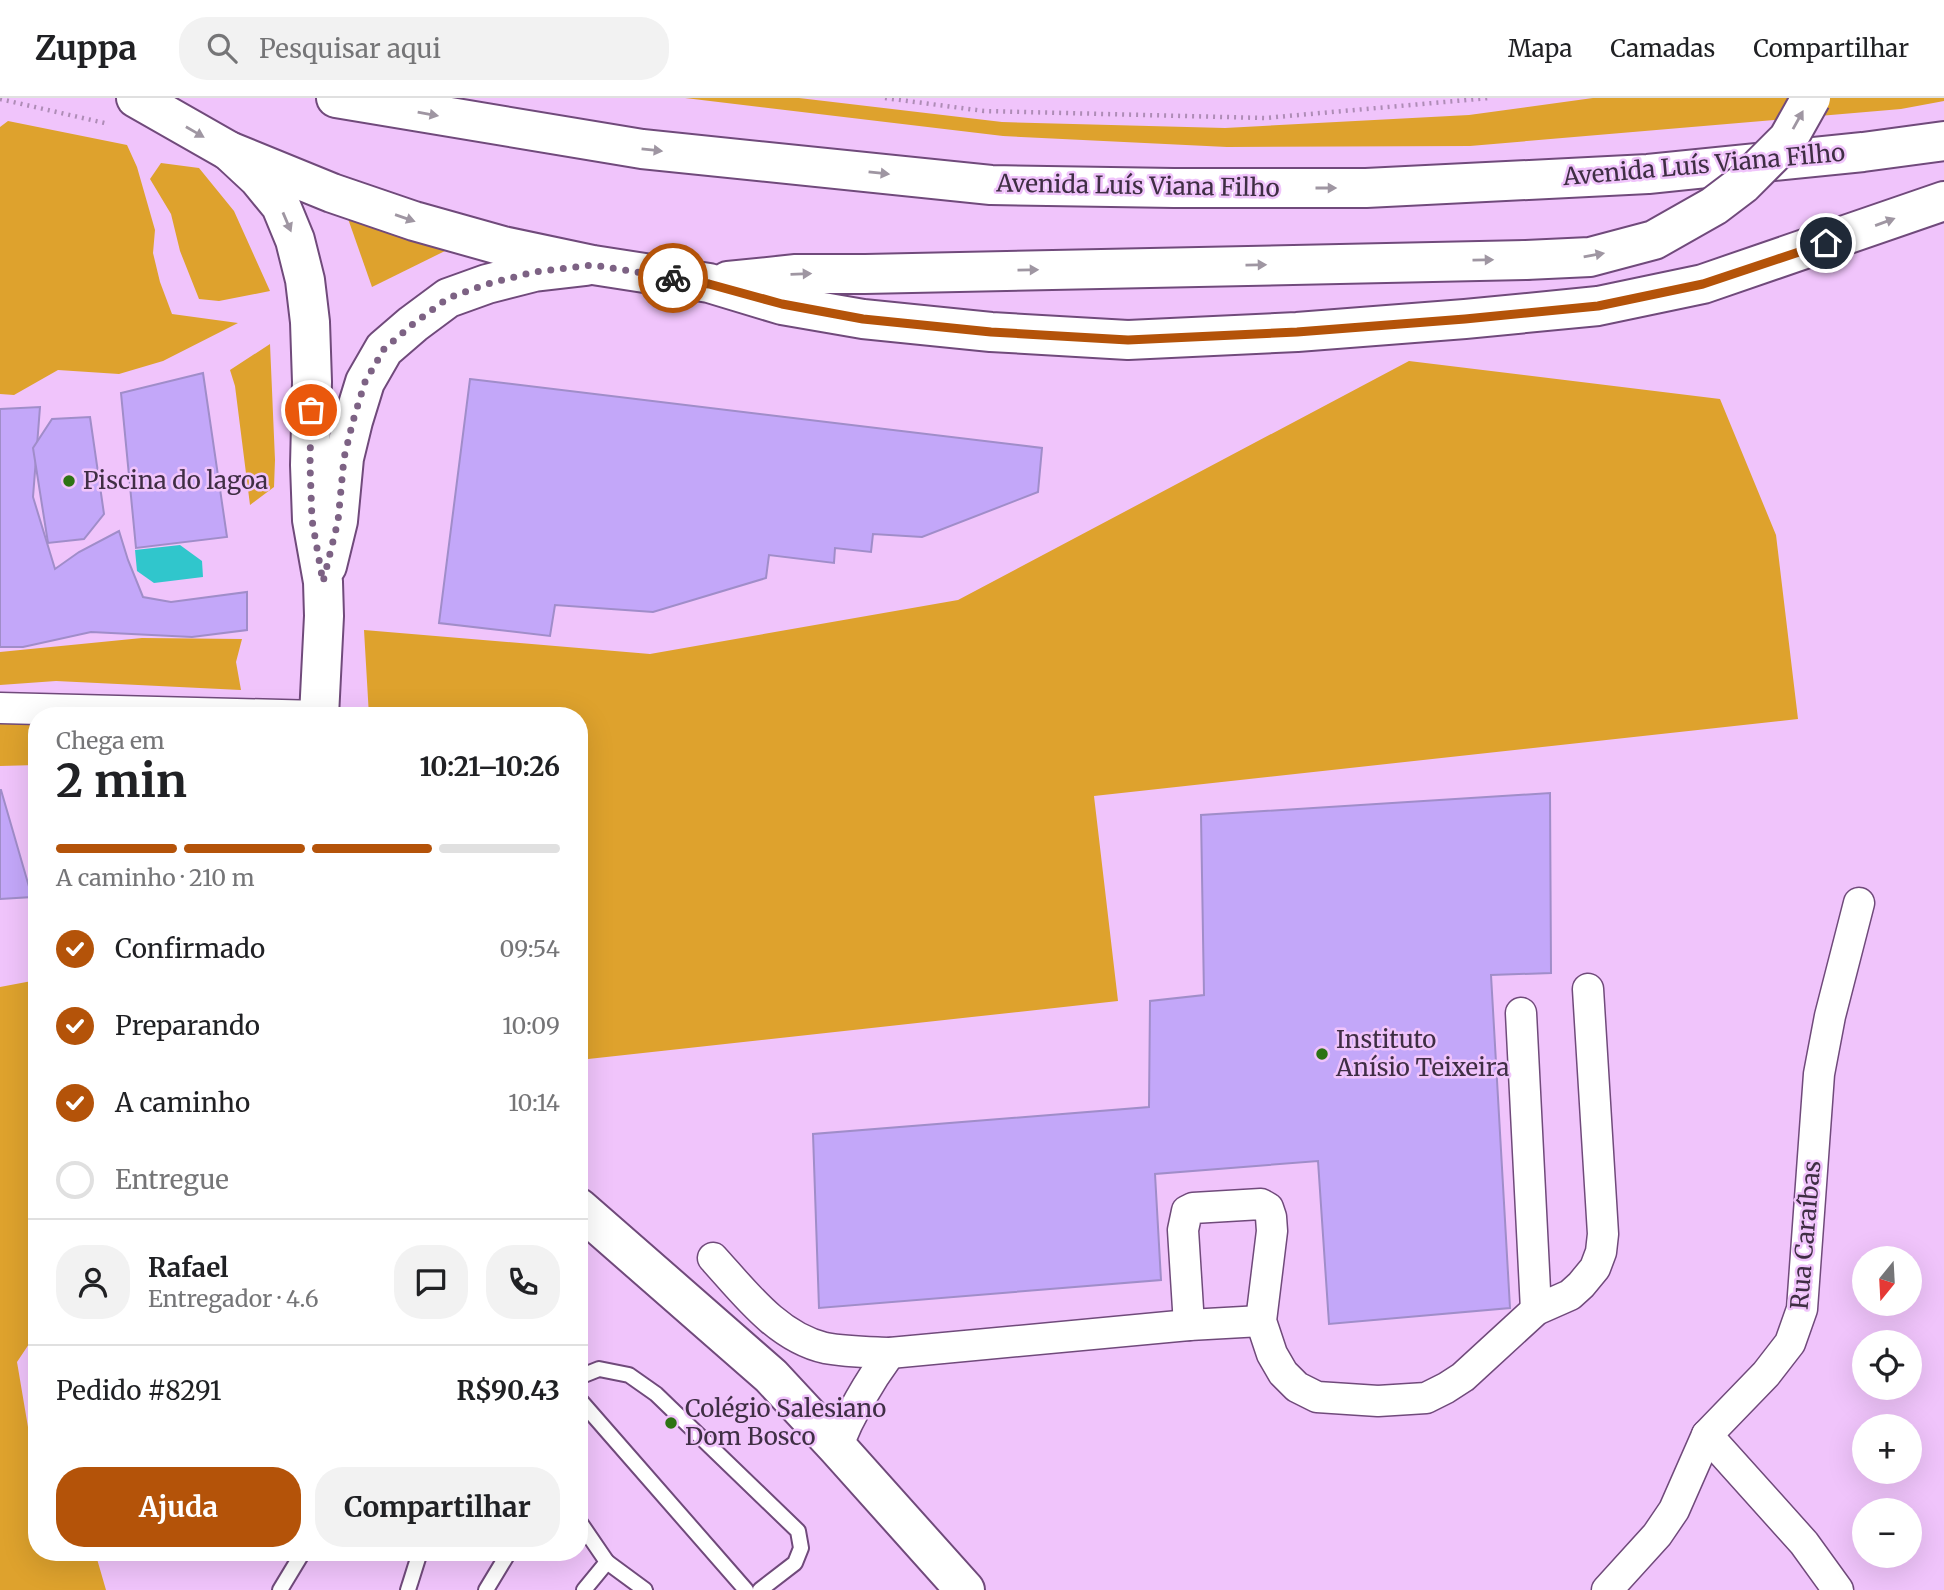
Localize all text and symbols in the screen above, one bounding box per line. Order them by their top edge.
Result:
search box [179,17,669,80]
text: Zuppa [35,28,137,69]
icon: search [203,29,241,67]
text: Pesquisar aqui [259,32,441,65]
text: Mapa [1508,33,1572,64]
text: Camadas [1610,33,1715,64]
text: Compartilhar [1753,33,1909,64]
one-way arrow [417,109,439,120]
one-way arrow [1792,111,1804,130]
one-way arrow [185,126,205,138]
street label: Avenida Luís Viana Filho [1561,137,1846,192]
one-way arrow [641,145,663,156]
one-way arrow [868,168,890,179]
street label: Avenida Luís Viana Filho [995,168,1280,203]
one-way arrow [1315,182,1337,194]
one-way arrow [281,212,293,232]
one-way arrow [395,213,416,223]
pin [1796,213,1856,273]
one-way arrow [1875,216,1896,227]
icon: home [1807,224,1845,262]
courier [638,243,708,313]
one-way arrow [1583,249,1605,260]
one-way arrow [1473,255,1495,266]
icon: bike [654,259,692,297]
one-way arrow [1245,260,1267,271]
one-way arrow [1018,264,1040,276]
one-way arrow [790,268,812,280]
pin [281,380,341,440]
icon: bag [292,391,330,429]
place label: Piscina do lagoa [83,465,268,496]
marker: Piscina do lagoa [61,473,77,489]
text: Chega em [56,726,165,755]
text: 10:21–10:26 [419,750,560,783]
text: 2 min [56,752,187,810]
text: A caminho · 210 m [56,863,254,892]
icon: check [56,930,94,968]
text: Confirmado [115,932,265,965]
text: 09:54 [500,934,560,963]
icon: check [56,1007,94,1045]
text: Preparando [115,1009,260,1042]
text: 10:09 [502,1011,560,1040]
place label: Instituto Anísio Teixeira [1335,1024,1509,1083]
marker: Instituto Anísio Teixeira [1314,1046,1330,1062]
icon: check [56,1084,94,1122]
text: A caminho [115,1086,250,1119]
text: 10:14 [508,1088,560,1117]
street label: Rua Caraíbas [1784,1159,1827,1311]
text: Entregue [115,1163,229,1196]
button: person [56,1245,130,1319]
button: chat [394,1245,468,1319]
button: phone [486,1245,560,1319]
north arrow [1852,1246,1922,1316]
map controls [1852,1246,1922,1568]
text: Rafael [148,1251,229,1284]
text: Entregador · 4.6 [148,1284,319,1313]
button: locate [1852,1330,1922,1400]
text: Pedido #8291 [56,1374,222,1407]
text: R$90.43 [456,1374,560,1407]
place label: Colégio Salesiano Dom Bosco [685,1393,886,1452]
button: + [1852,1414,1922,1484]
marker: Colégio Salesiano Dom Bosco [663,1415,679,1431]
button: Ajuda [56,1467,301,1547]
button: Compartilhar [315,1467,560,1547]
button: − [1852,1498,1922,1568]

